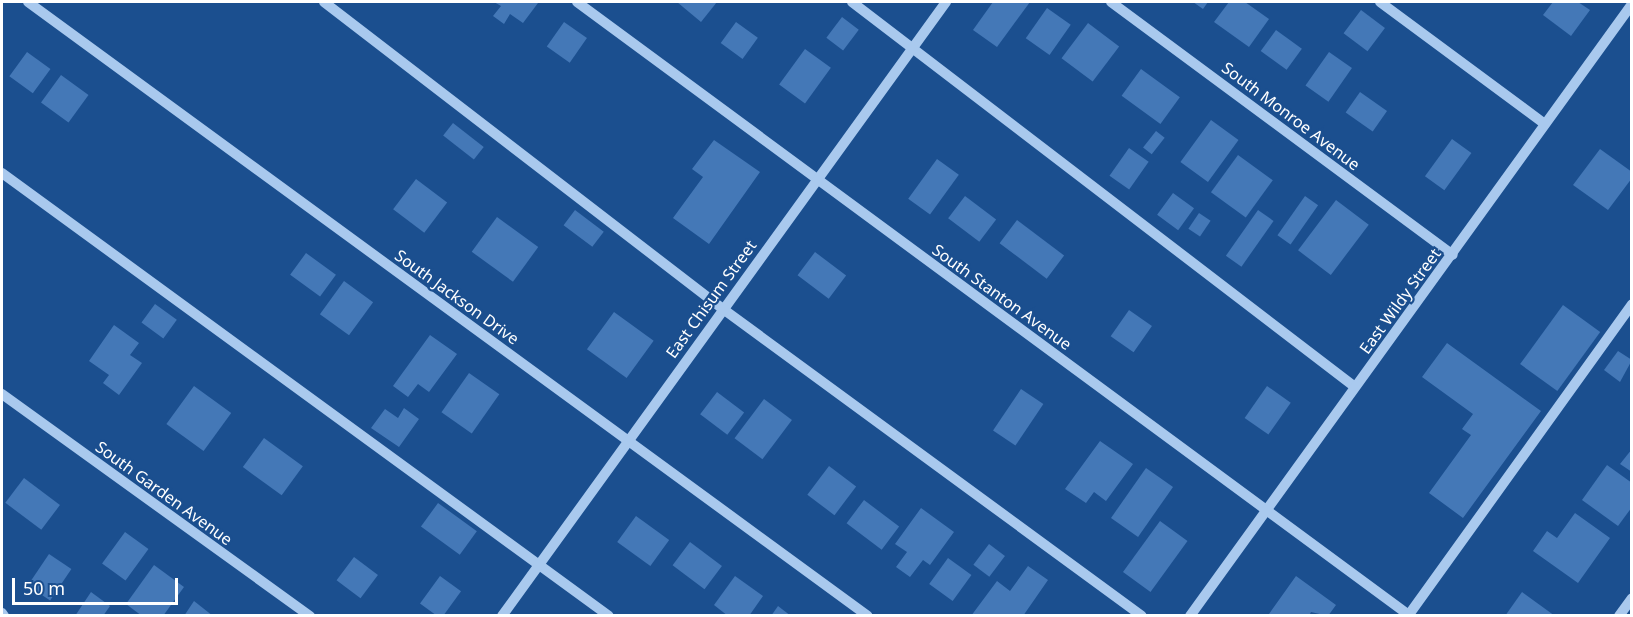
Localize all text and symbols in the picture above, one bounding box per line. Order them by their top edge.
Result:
street label: South Monroe Avenue [1218,58,1364,174]
street label: East Chisum Street [662,236,760,362]
street label: South Stanton Avenue [929,240,1075,354]
street label: East Wildy Street [1355,245,1445,357]
street label: South Jackson Drive [391,246,523,348]
street label: South Garden Avenue [92,437,236,549]
scale bar [15,566,182,604]
text: 50 m [23,576,65,600]

